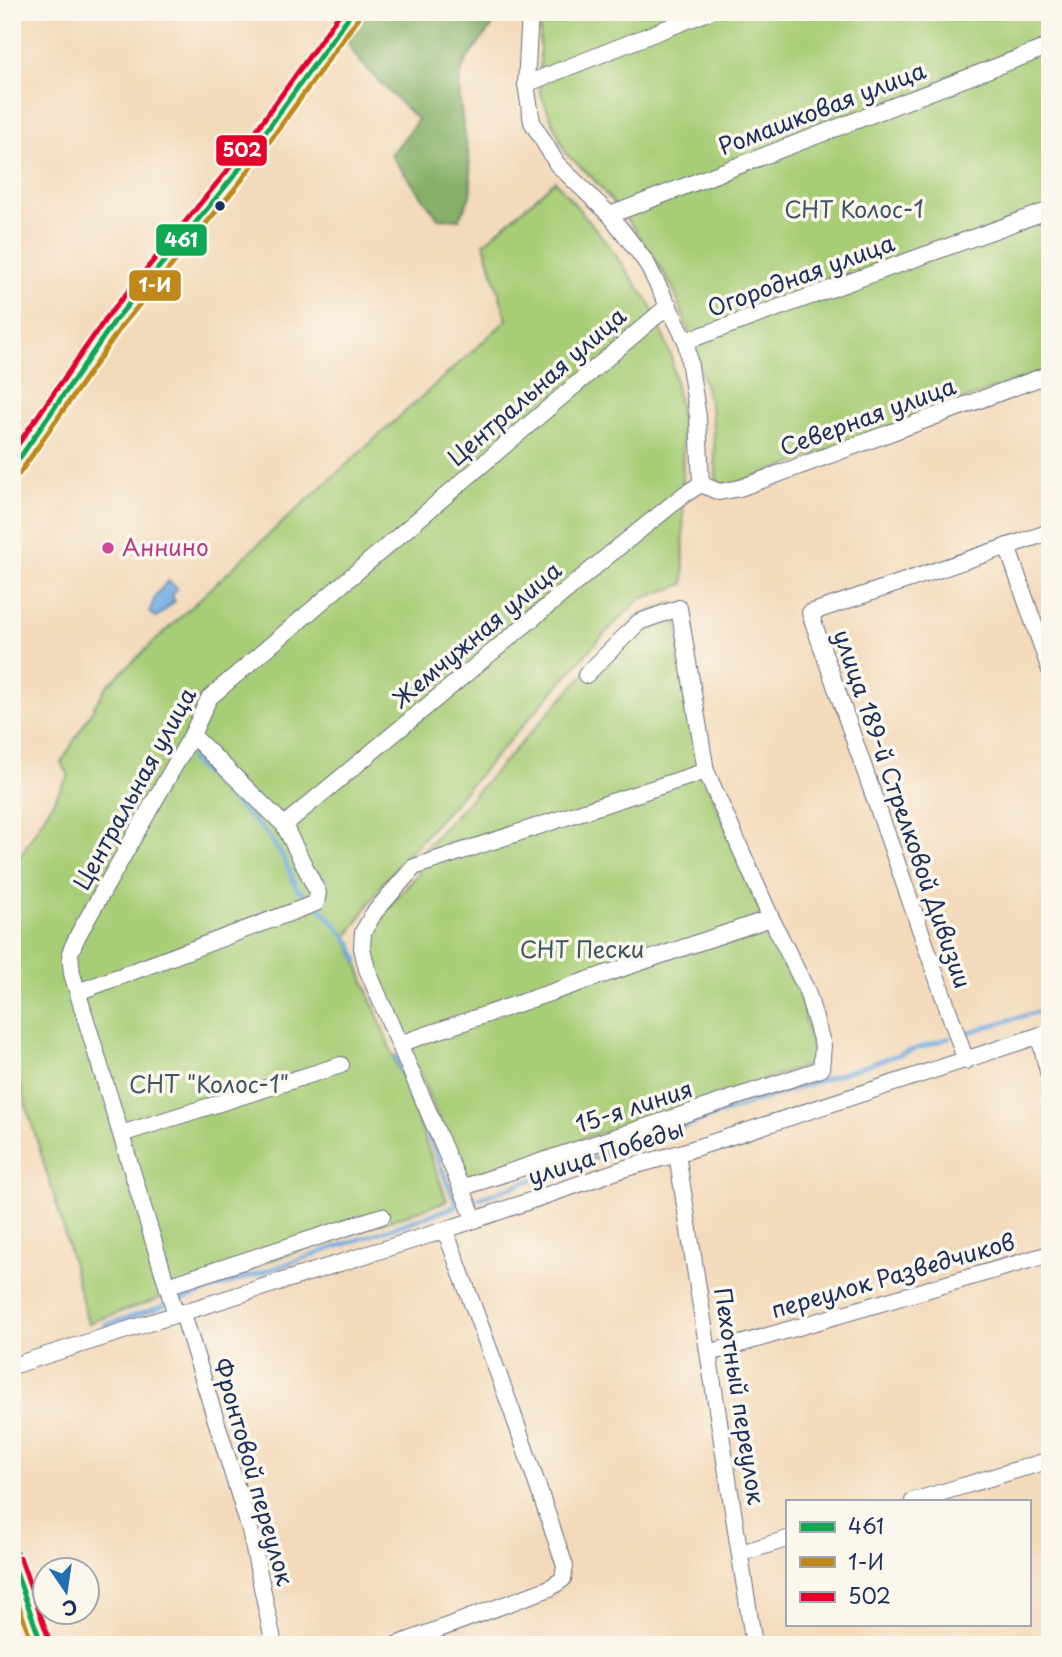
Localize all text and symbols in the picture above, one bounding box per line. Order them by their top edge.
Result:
street label: Ромашковая улица [713,52,931,163]
line badge: 502 [215,134,268,167]
text: 502 [223,135,261,163]
park label: СНТ Колос-1 [784,191,924,226]
unlabelled marker [213,199,227,213]
line badge: 461 [155,223,208,257]
street label: Огородная улица [702,224,900,325]
text: 461 [164,225,198,253]
line badge: 1-И [128,269,182,302]
text: 1-И [138,270,172,298]
street label: Центральная улица [439,298,633,473]
street label: Северная улица [775,367,961,464]
place label: Аннино [122,529,209,564]
marker: Аннино [100,540,116,556]
street label: Жемчужная улица [384,552,569,715]
street label: улица 189-й Стрелковой Дивизии [825,625,981,992]
street label: Центральная улица [63,680,204,896]
park label: СНТ Пески [520,931,644,966]
park label: СНТ "Колос-1" [129,1066,289,1101]
street label: 15-я линия [570,1070,697,1141]
street label: улица Победы [523,1110,688,1193]
street label: переулок Разведчиков [766,1223,1019,1326]
street label: Пехотный переулок [706,1285,775,1507]
street label: Фронтовой переулок [205,1354,304,1590]
legend [786,1500,1030,1626]
text: 461 [848,1509,884,1541]
text: 1-И [848,1545,884,1577]
north arrow [32,1556,102,1626]
text: 502 [848,1579,891,1611]
text: С [60,1593,80,1624]

